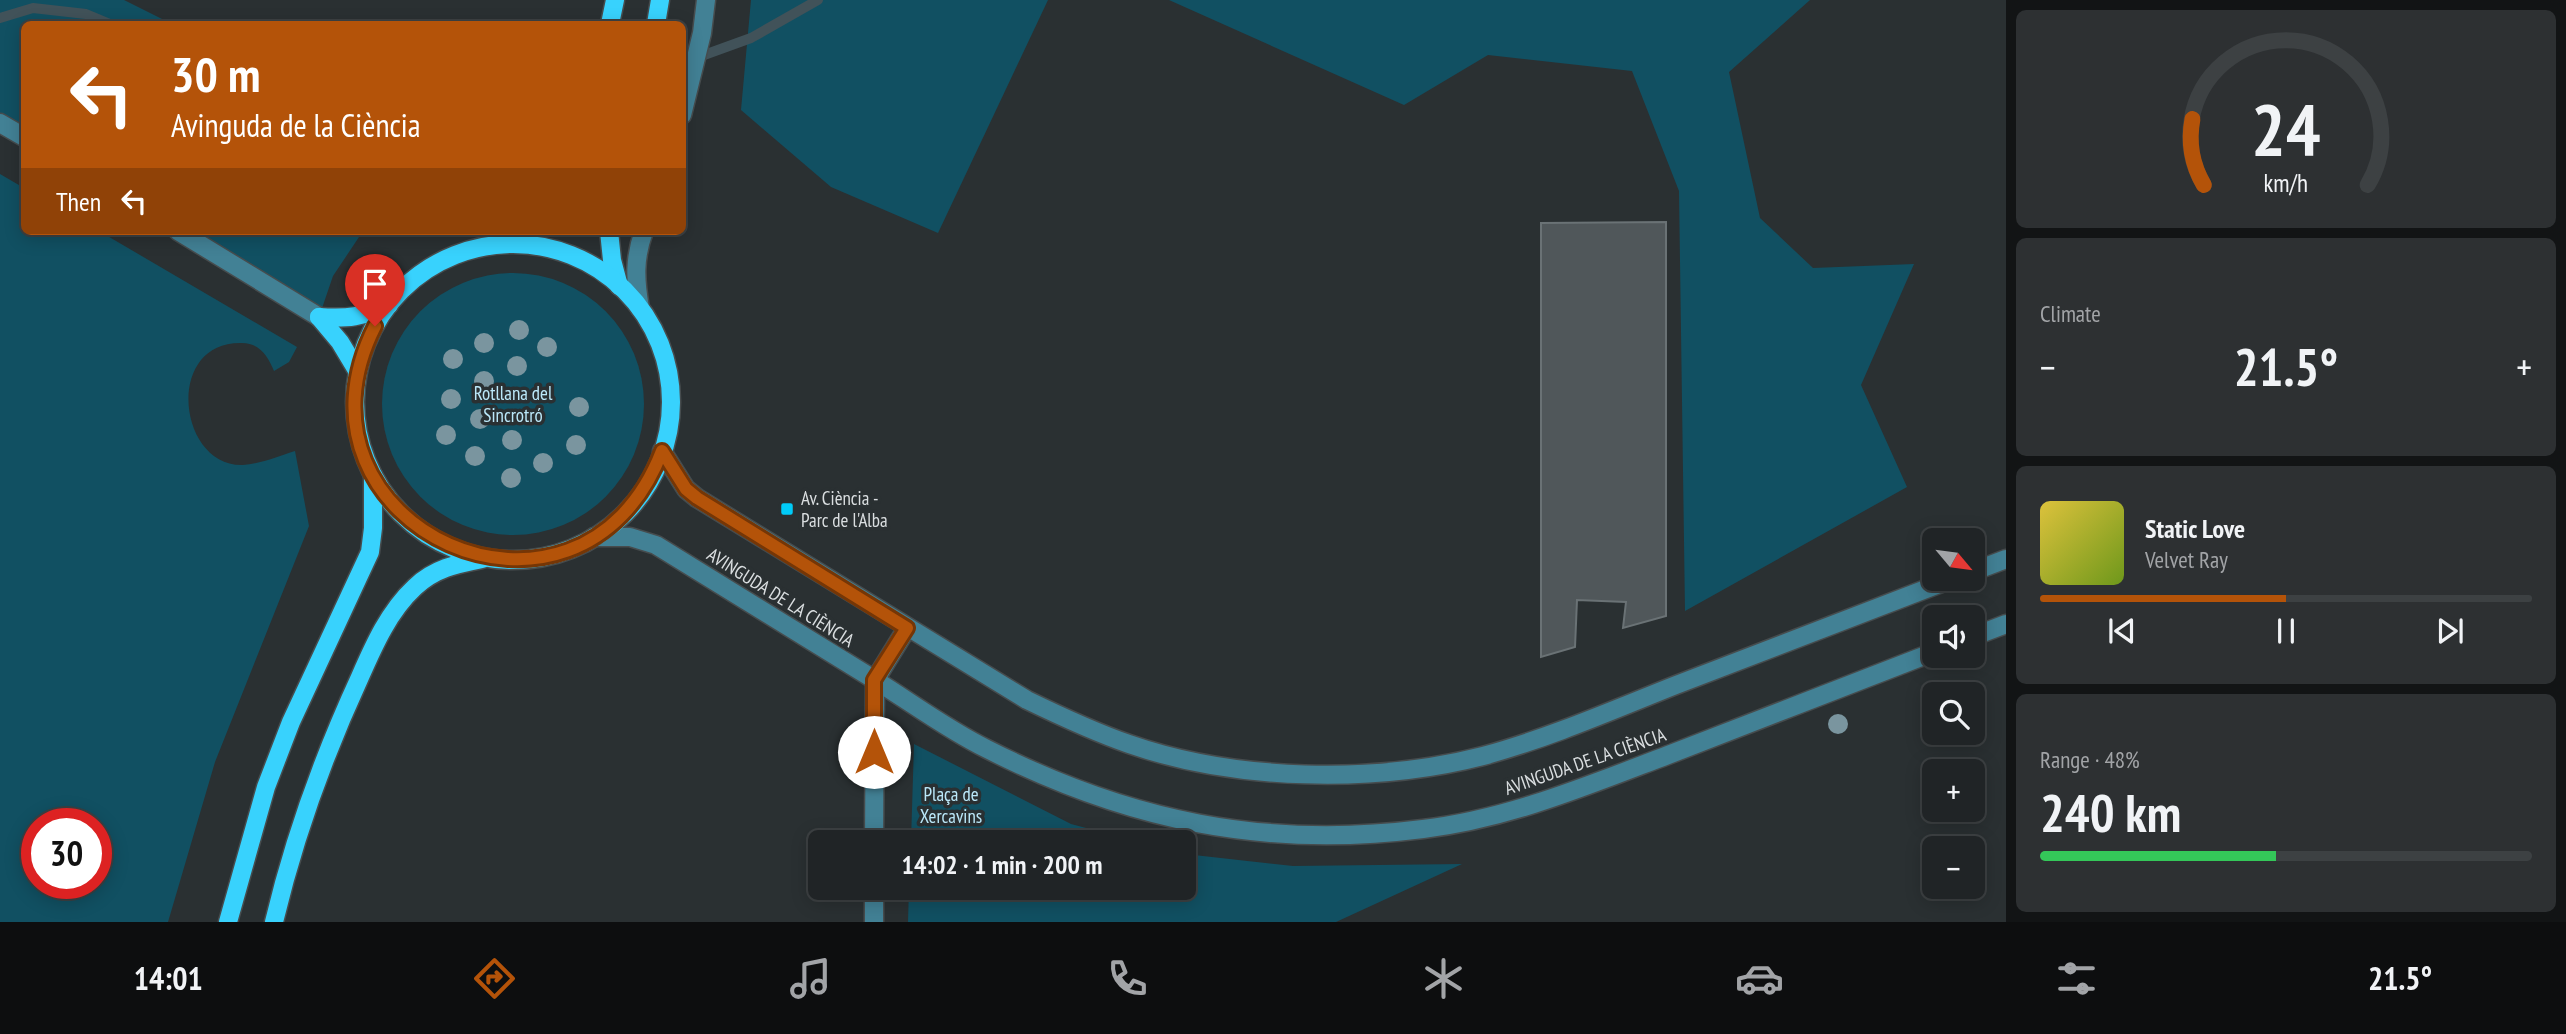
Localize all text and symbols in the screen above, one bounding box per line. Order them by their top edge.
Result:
text: 30 m [171,42,260,106]
icon: left [56,49,147,140]
text: 24 [2251,81,2321,175]
text: Avinguda de la Ciència [171,104,421,146]
text: km/h [2264,167,2308,199]
icon: left [115,182,153,220]
text: Then [56,185,101,218]
pin [345,254,405,326]
icon: arrive [356,265,394,303]
text: Climate [2040,299,2101,328]
text: 21.5° [2234,333,2338,400]
text: − [2040,342,2056,391]
text: + [2516,342,2532,391]
park label: Rotllana del Sincrotró [474,381,553,427]
place label: Av. Ciència - Parc de l'Alba [801,486,888,532]
marker: Av. Ciència - Parc de l'Alba [779,501,795,517]
text: Static Love [2145,512,2245,545]
north arrow [1922,528,1984,592]
map controls [1922,528,1985,899]
street label: AVINGUDA DE LA CIÈNCIA [703,542,859,652]
text: Velvet Ray [2145,545,2228,574]
button: sound [1922,605,1985,668]
icon: previous [2103,612,2141,650]
icon: pause [2267,612,2305,650]
icon: next [2431,612,2469,650]
button: search [1922,682,1985,745]
position arrow [837,715,911,789]
street label: AVINGUDA DE LA CIÈNCIA [1501,722,1669,800]
text: Range · 48% [2040,745,2140,774]
button: + [1922,759,1985,822]
text: 240 km [2040,779,2181,846]
park label: Plaça de Xercavins [920,782,982,828]
speed limit sign: 30 [21,808,112,899]
button: − [1922,836,1985,899]
text: 14:02 · 1 min · 200 m [902,848,1102,881]
icon: directions [470,954,519,1003]
icon: music [786,954,835,1003]
icon: phone [1103,954,1152,1003]
icon: climate [1419,954,1468,1003]
icon: car [1735,954,1784,1003]
icon: filters [2052,954,2101,1003]
text: 14:01 [134,957,203,999]
text: 21.5° [2368,957,2432,999]

